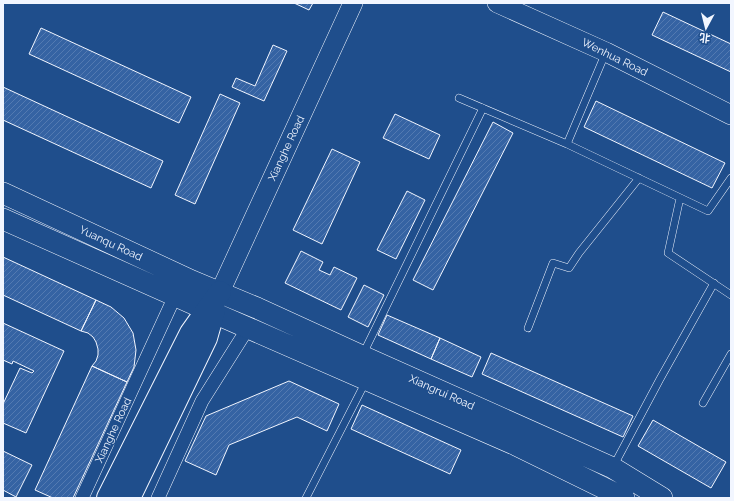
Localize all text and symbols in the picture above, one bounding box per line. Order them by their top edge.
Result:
north arrow [686,8,726,48]
text: 北 [699,30,711,45]
street label: Wenhua Road [580,36,650,79]
street label: Xianghe Road [266,113,307,183]
street label: Yuanqu Road [77,223,144,264]
street label: Xiangrui Road [407,372,477,413]
street label: Xianghe Road [93,395,134,465]

